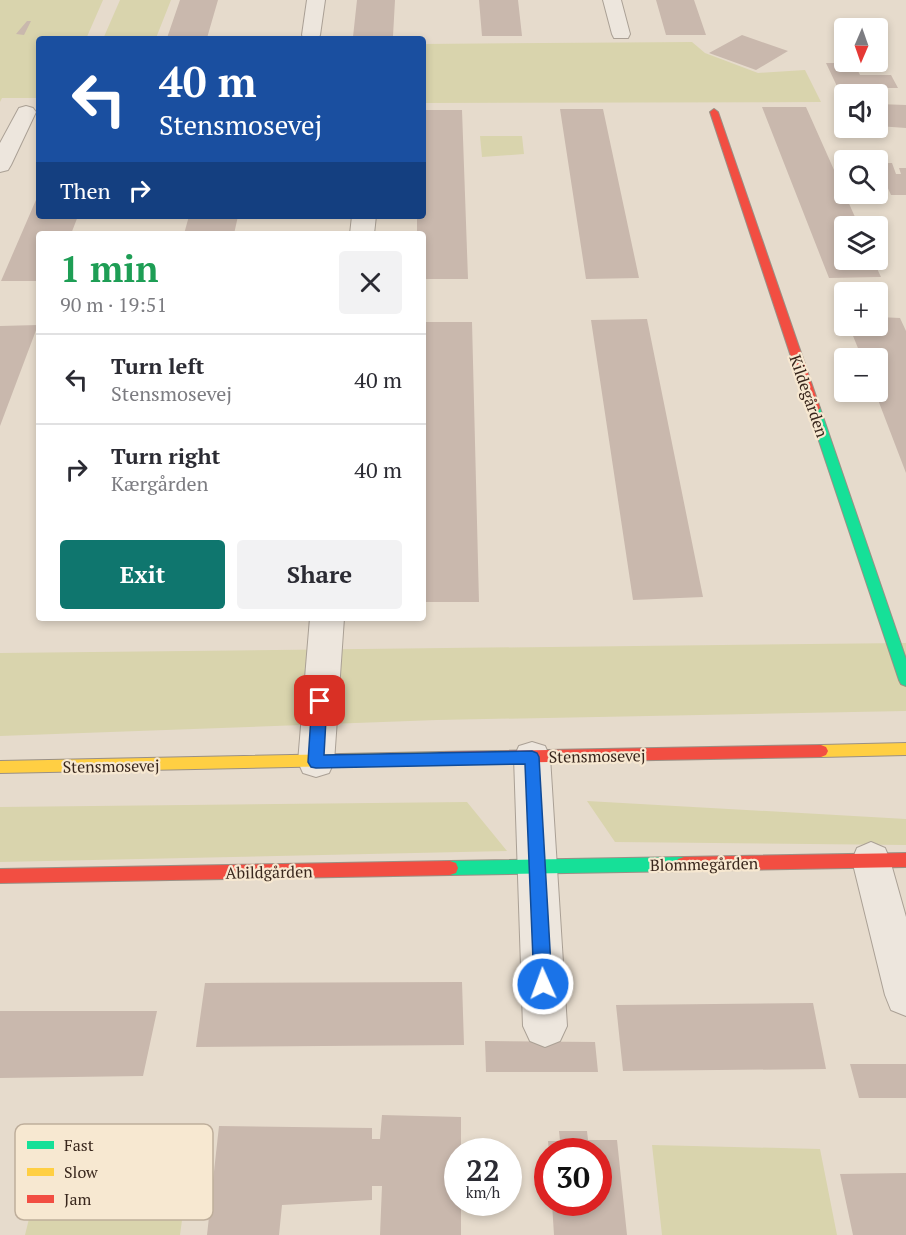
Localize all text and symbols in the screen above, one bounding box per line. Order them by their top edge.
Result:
north arrow [834,18,888,72]
map controls [834,18,888,402]
text: 40 m [159,53,257,109]
icon: left [60,60,138,138]
button: sound [834,84,888,138]
text: Stensmosevej [159,107,322,143]
button: search [834,150,888,204]
icon: right [123,174,156,207]
text: Then [60,176,111,205]
button: layers [834,216,888,270]
text: 1 min [60,245,158,292]
button: close [339,251,402,314]
button: + [834,282,888,336]
text: 90 m · 19:51 [60,291,167,318]
button: − [834,348,888,402]
text: Turn left [111,351,204,380]
street label: Kildegården [785,352,834,441]
icon: left [60,363,93,396]
text: 40 m [354,365,402,394]
text: Stensmosevej [111,380,232,407]
text: Turn right [111,441,220,470]
icon: right [60,453,93,486]
text: 40 m [354,455,402,484]
text: Kærgården [111,470,209,497]
button: Exit [60,540,225,609]
button: Share [237,540,402,609]
pin [294,675,345,726]
icon: arrive [303,684,336,717]
street label: Stensmosevej [548,744,646,768]
street label: Stensmosevej [62,754,160,778]
street label: Blommegården [650,852,759,876]
street label: Abildgården [225,860,313,884]
position arrow [511,952,575,1016]
legend [15,1124,213,1220]
text: Fast [64,1134,94,1156]
speed limit sign: 30 [534,1138,612,1216]
text: 22 [466,1150,500,1190]
text: Slow [64,1161,98,1183]
text: km/h [466,1182,500,1202]
text: Jam [64,1188,92,1210]

